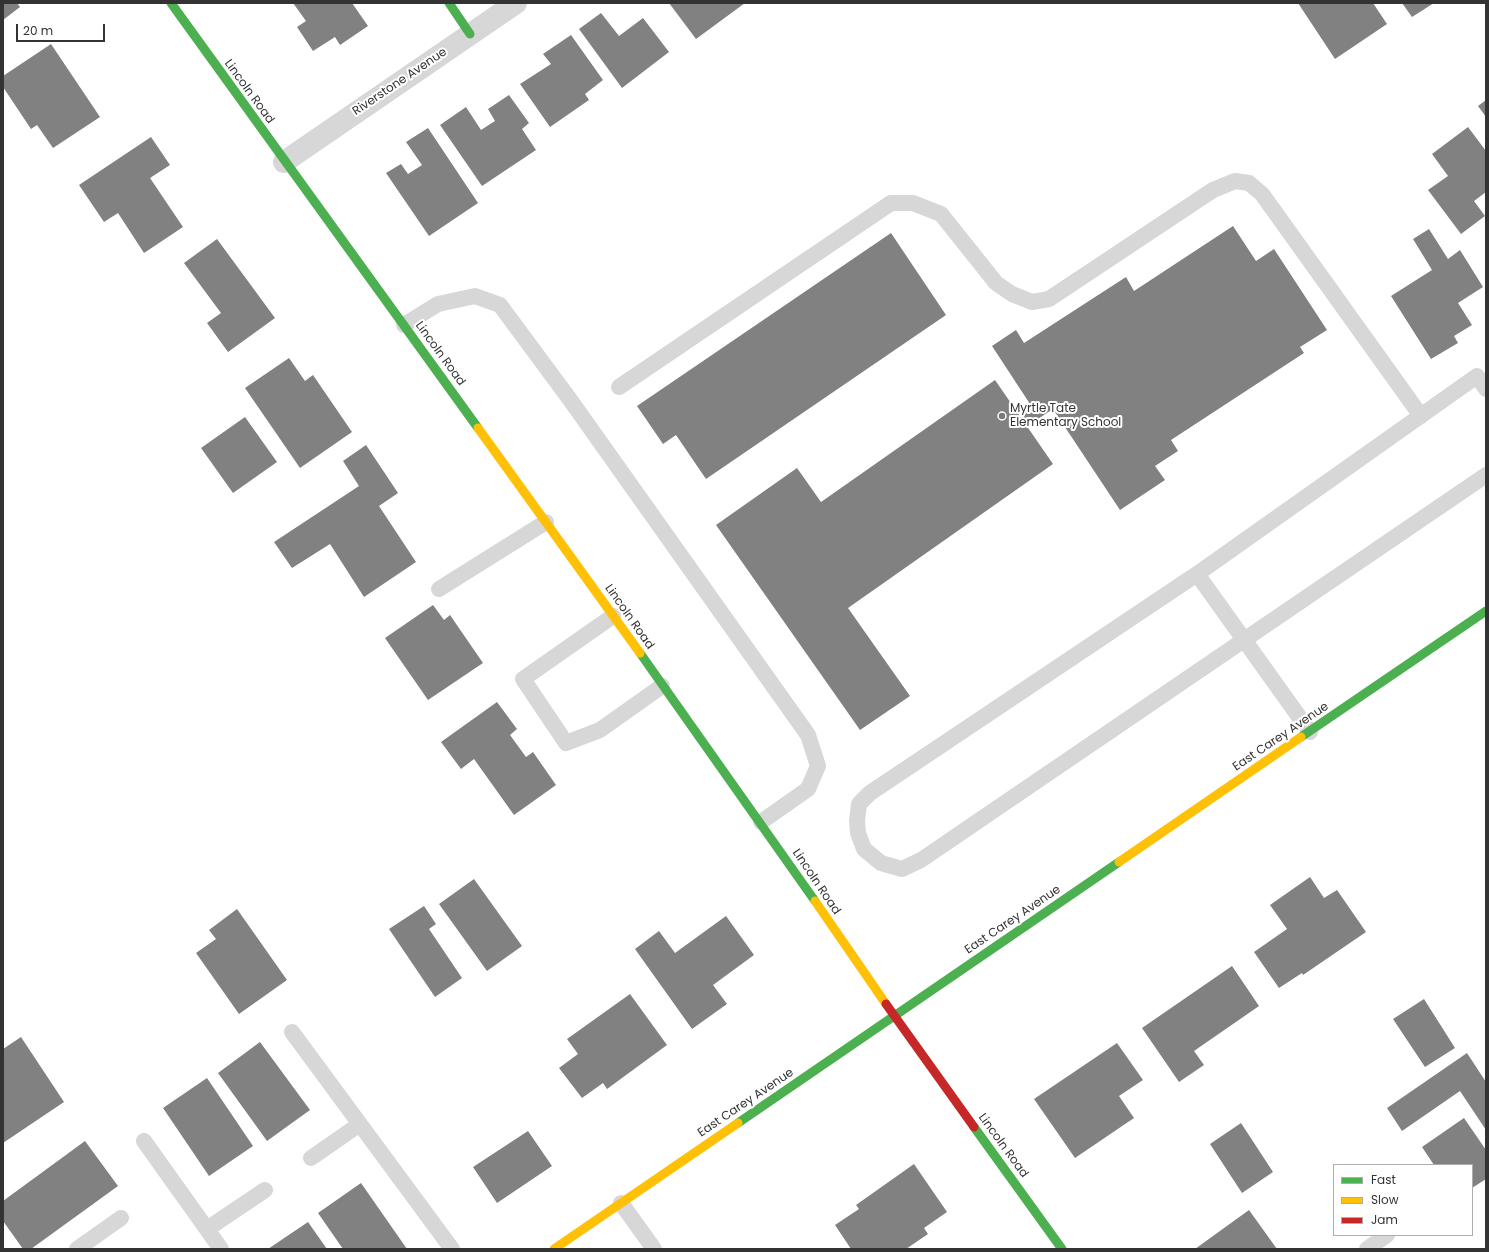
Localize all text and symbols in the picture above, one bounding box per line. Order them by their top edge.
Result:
scale bar [18,16,107,42]
text: 20 m [23,22,53,39]
street label: Riverstone Avenue [350,45,450,119]
street label: Lincoln Road [221,57,277,127]
street label: Lincoln Road [412,319,468,389]
place label: Myrtle Tate Elementary School [1010,402,1121,430]
marker: Myrtle Tate Elementary School [997,411,1007,421]
street label: Lincoln Road [601,582,657,652]
street label: East Carey Avenue [1230,700,1332,774]
street label: Lincoln Road [789,847,843,917]
street label: East Carey Avenue [962,883,1064,957]
street label: East Carey Avenue [695,1066,797,1140]
street label: Lincoln Road [975,1111,1031,1181]
legend [1333,1164,1473,1236]
text: Fast [1371,1171,1396,1188]
text: Slow [1371,1191,1399,1208]
text: Jam [1371,1211,1398,1228]

